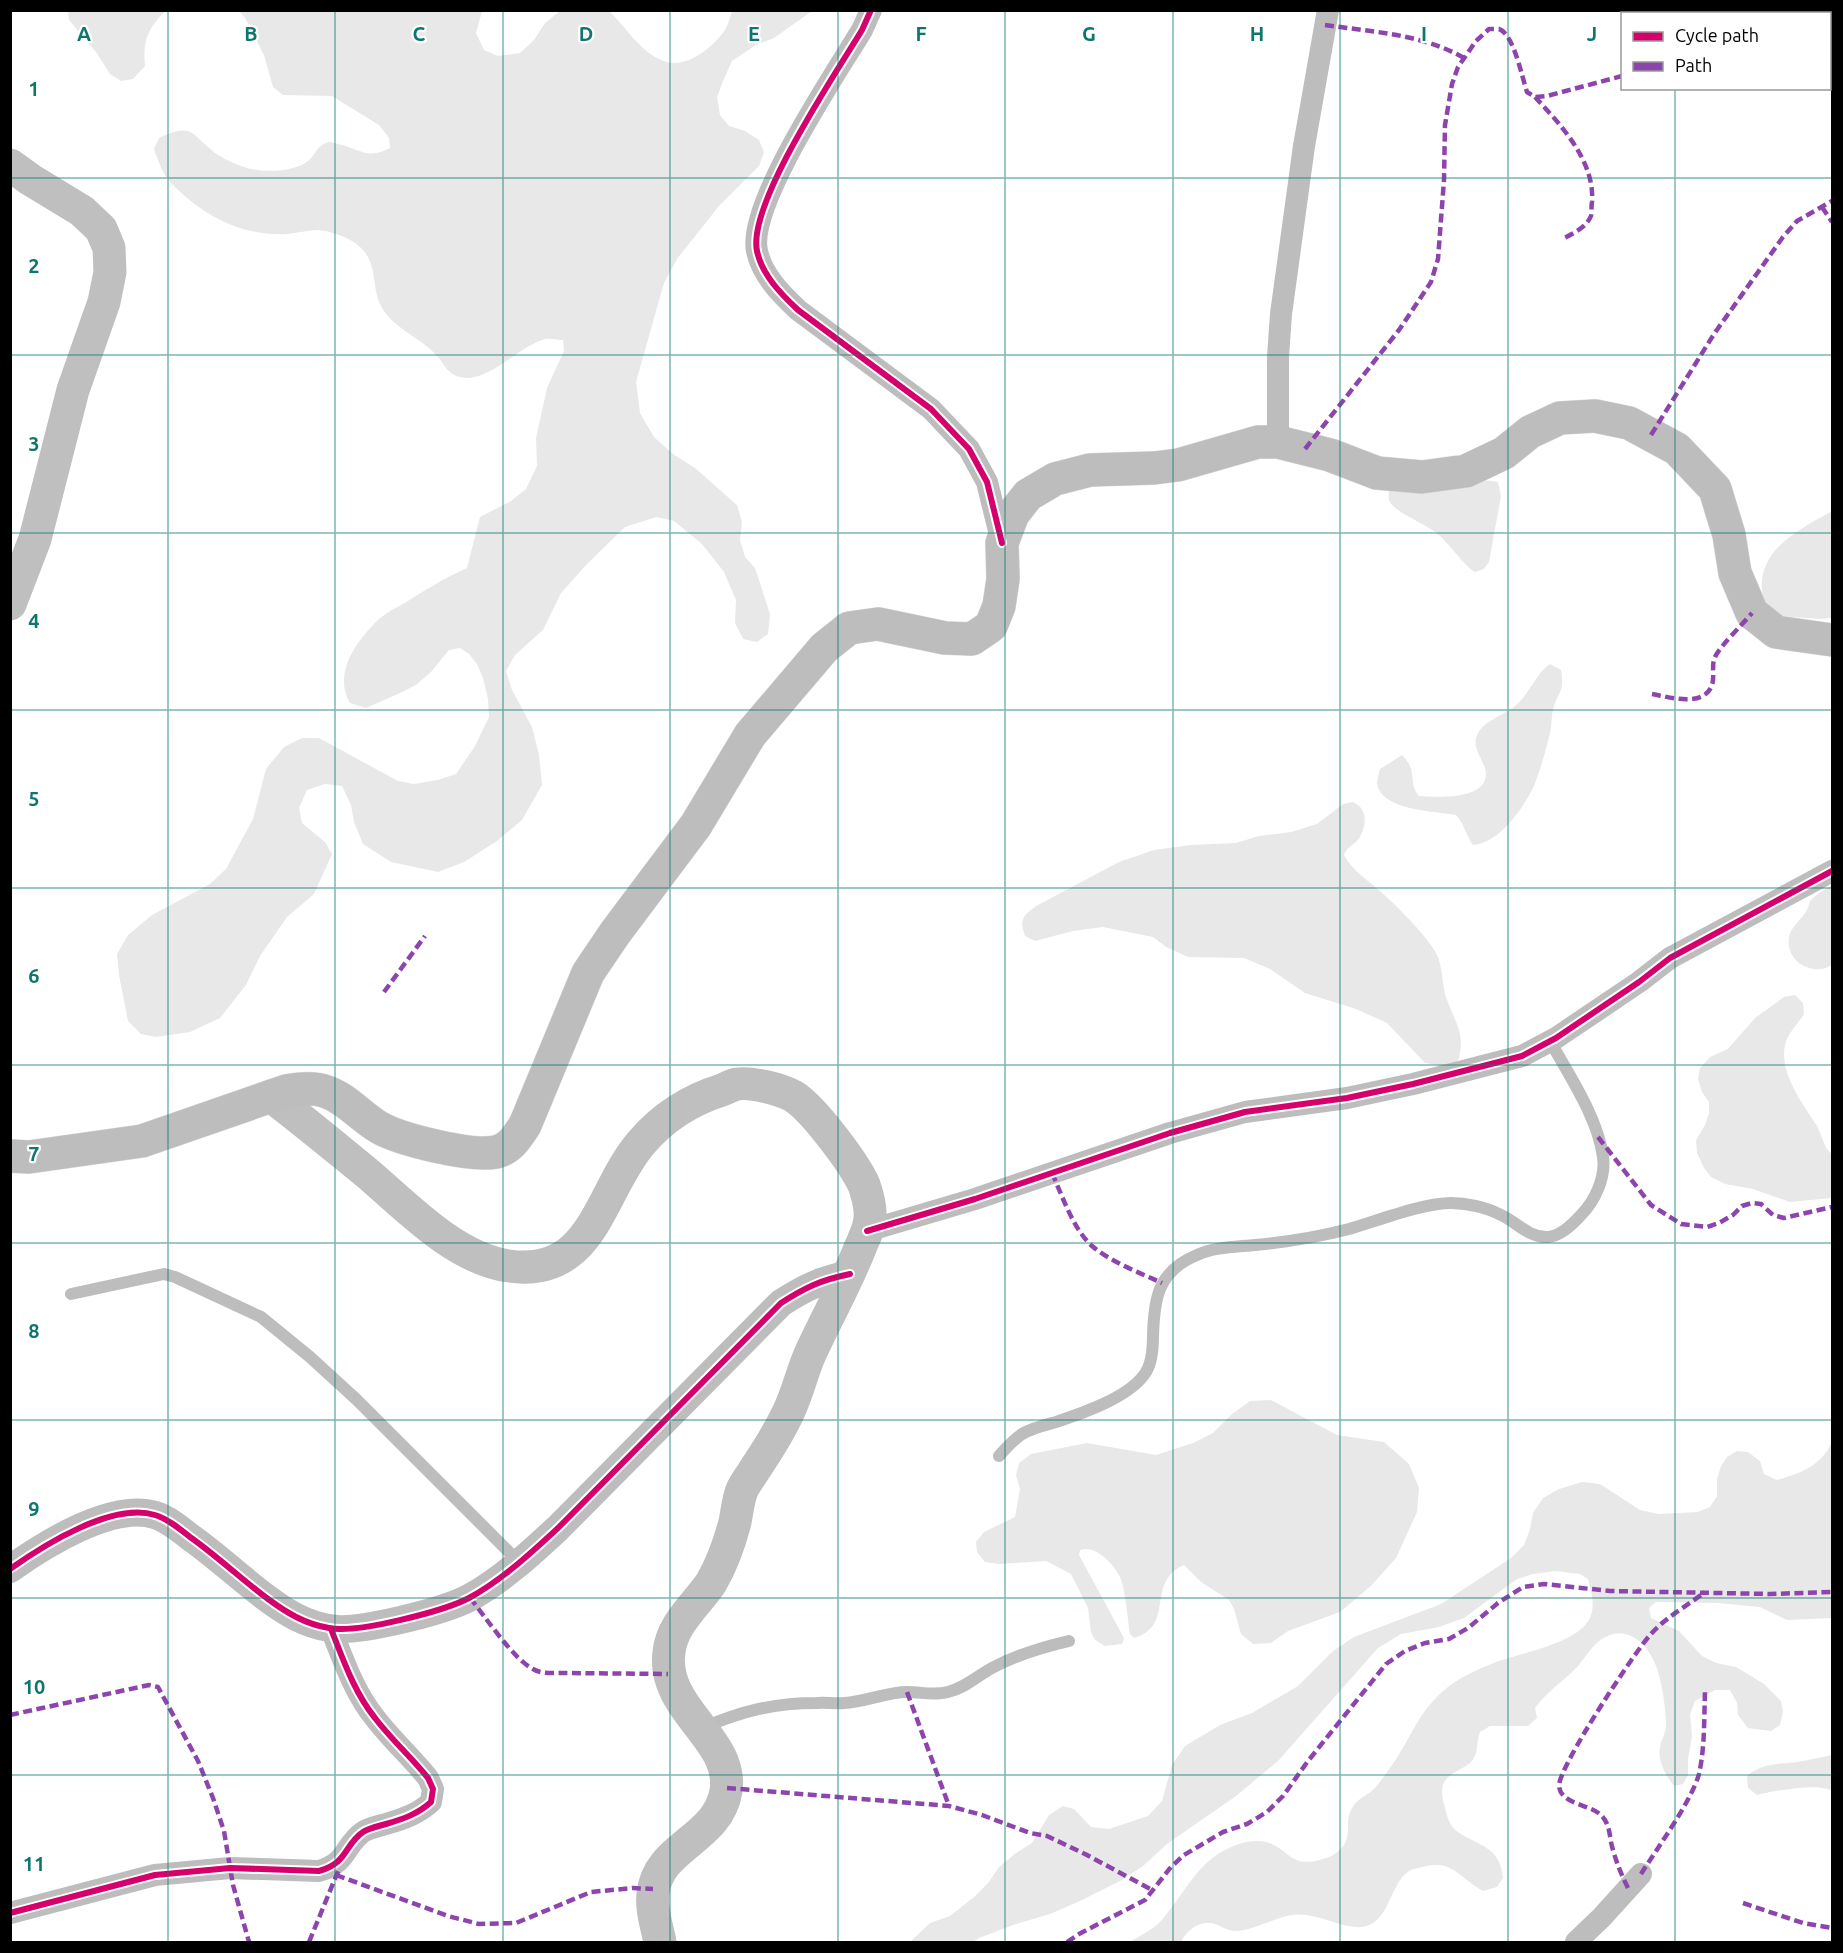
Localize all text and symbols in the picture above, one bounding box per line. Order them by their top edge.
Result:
legend [1621,12,1831,90]
text: A [77,22,91,45]
text: B [244,22,258,45]
text: C [413,22,426,45]
text: D [579,22,593,45]
text: E [748,22,760,45]
text: F [915,22,927,45]
text: G [1082,22,1096,45]
text: H [1250,22,1264,45]
text: I [1421,22,1427,45]
text: J [1587,22,1597,45]
text: Cycle path [1675,25,1759,45]
text: Path [1675,55,1712,75]
text: 1 [28,77,40,100]
text: 2 [28,254,40,277]
text: 3 [28,432,40,455]
text: 4 [28,609,40,632]
text: 5 [28,787,40,810]
text: 6 [28,964,40,987]
text: 7 [28,1142,40,1165]
text: 8 [28,1319,40,1342]
text: 9 [28,1497,40,1520]
text: 10 [23,1675,45,1698]
text: 11 [23,1852,45,1875]

